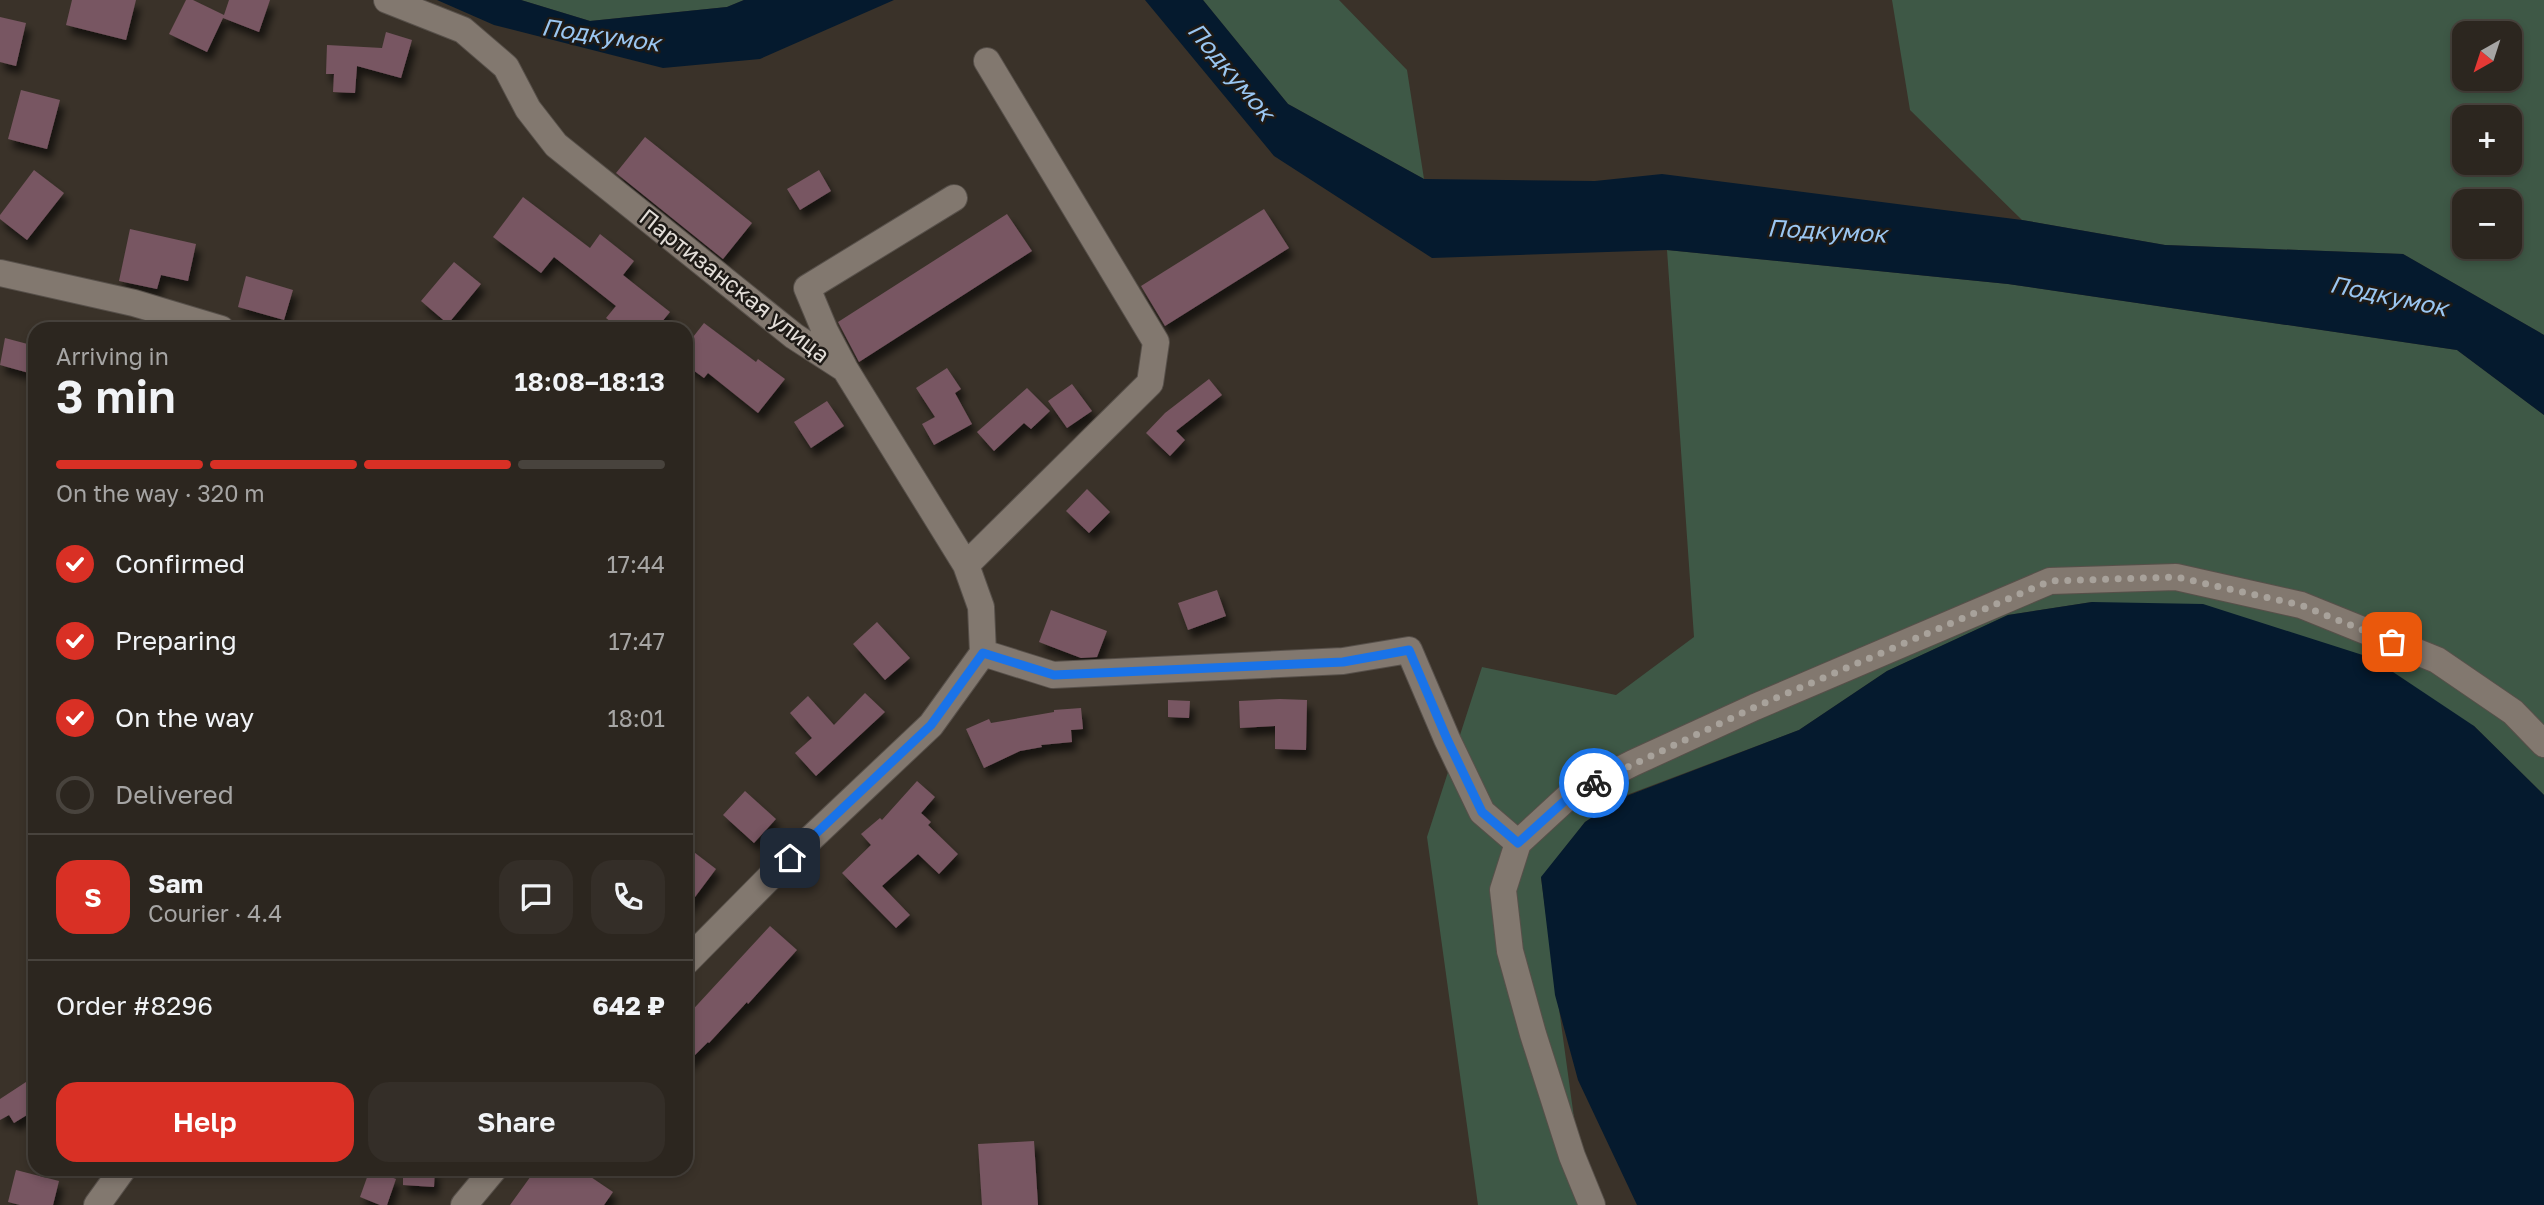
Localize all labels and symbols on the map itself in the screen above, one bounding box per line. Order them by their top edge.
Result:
water label: Подкумок [540,11,665,58]
water label: Подкумок [1182,16,1284,129]
north arrow [2452,21,2522,91]
street label: Партизанская улица [634,202,836,368]
water label: Подкумок [1766,212,1891,249]
water label: Подкумок [2327,268,2454,323]
pin [2362,612,2422,672]
courier [1559,748,1629,818]
pin [760,828,820,888]

